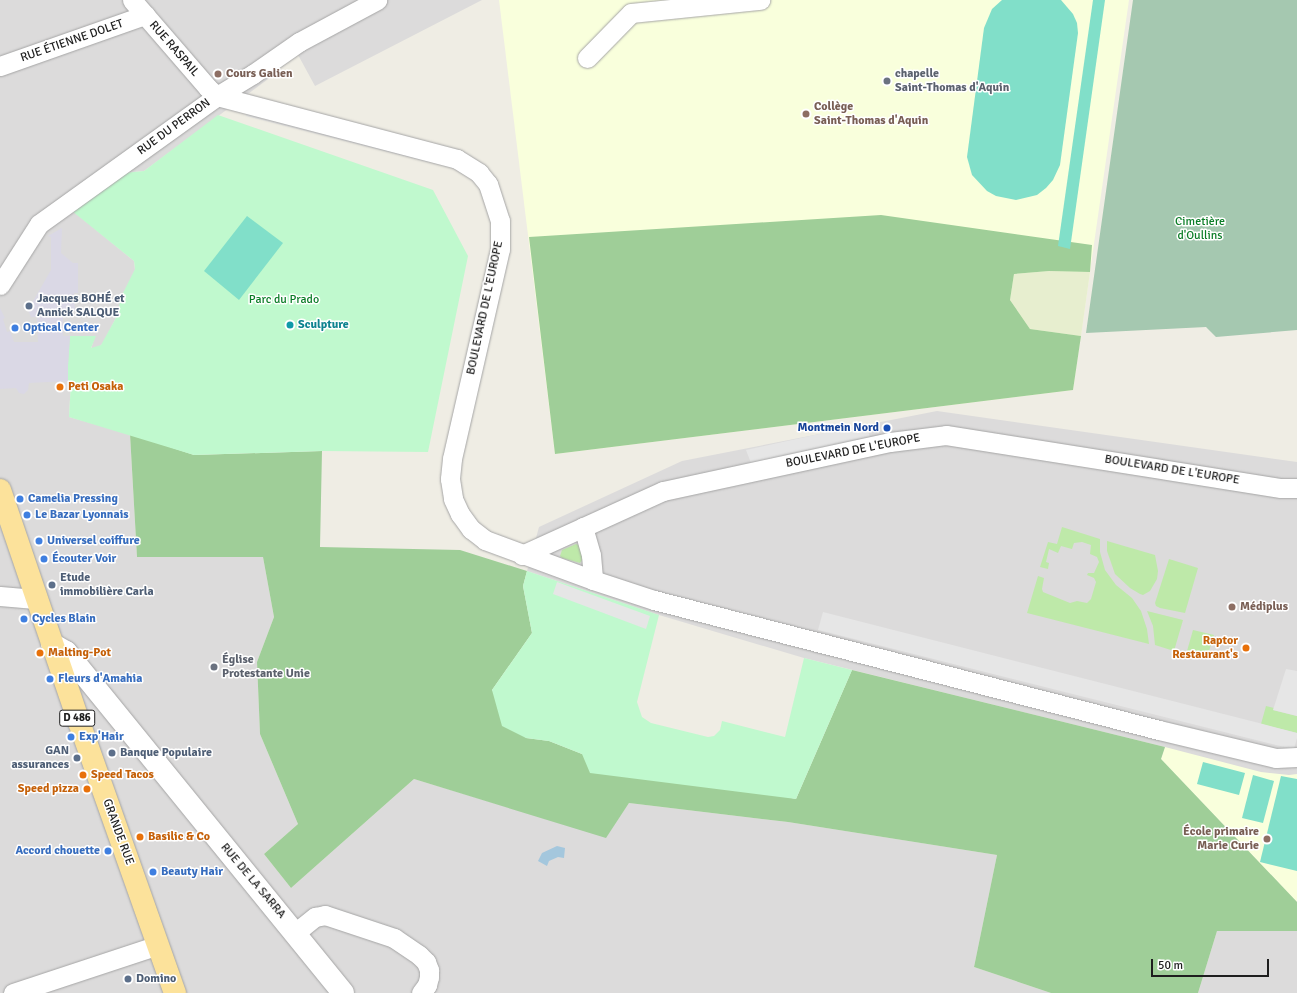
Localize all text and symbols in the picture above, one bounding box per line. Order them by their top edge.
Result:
street label: RUE ÉTIENNE DOLET [19,17,125,65]
street label: RUE RASPAIL [146,18,202,80]
place label: Cours Galien [226,67,293,81]
place label: chapelle Saint-Thomas d'Aquin [895,67,1009,95]
marker: Cours Galien [213,69,223,79]
marker: chapelle Saint-Thomas d'Aquin [882,76,892,86]
street label: RUE DU PERRON [135,96,213,158]
place label: Collège Saint-Thomas d'Aquin [814,100,928,128]
marker: Collège Saint-Thomas d'Aquin [801,109,811,119]
park label: Cimetière d'Oullins [1175,215,1225,243]
street label: BOULEVARD DE L'EUROPE [464,240,506,376]
place label: Jacques BOHÉ et Annick SALQUE [37,292,125,320]
park label: Parc du Prado [249,293,319,307]
marker: Jacques BOHÉ et Annick SALQUE [24,301,34,311]
place label: Sculpture [298,318,349,332]
marker: Sculpture [285,320,295,330]
place label: Optical Center [23,321,99,335]
marker: Optical Center [10,323,20,333]
place label: Peti Osaka [68,380,123,394]
marker: Peti Osaka [55,382,65,392]
place label: Montmein Nord [798,421,879,435]
marker: Montmein Nord [882,423,892,433]
street label: BOULEVARD DE L'EUROPE [785,431,921,471]
street label: BOULEVARD DE L'EUROPE [1103,452,1241,488]
place label: Camelia Pressing [28,492,118,506]
marker: Camelia Pressing [15,494,25,504]
place label: Le Bazar Lyonnais [35,508,129,522]
marker: Le Bazar Lyonnais [22,510,32,520]
place label: Universel coiffure [47,534,140,548]
marker: Universel coiffure [34,536,44,546]
place label: Écouter Voir [52,552,116,566]
marker: Écouter Voir [39,554,49,564]
place label: Etude immobilière Carla [60,571,154,599]
marker: Etude immobilière Carla [47,580,57,590]
place label: Médiplus [1240,600,1288,614]
marker: Médiplus [1227,602,1237,612]
place label: Cycles Blain [32,612,96,626]
marker: Cycles Blain [19,614,29,624]
place label: Raptor Restaurant's [1172,634,1238,662]
marker: Raptor Restaurant's [1241,643,1251,653]
place label: Malting-Pot [48,646,111,660]
marker: Malting-Pot [35,648,45,658]
place label: Église Protestante Unie [222,653,310,681]
marker: Église Protestante Unie [209,662,219,672]
place label: Fleurs d'Amahia [58,672,142,686]
marker: Fleurs d'Amahia [45,674,55,684]
road number: D 486 [59,709,95,727]
place label: Exp'Hair [79,730,124,744]
marker: Exp'Hair [66,732,76,742]
place label: GAN assurances [11,744,69,772]
place label: Banque Populaire [120,746,212,760]
marker: Banque Populaire [107,748,117,758]
marker: GAN assurances [72,753,82,763]
place label: Speed Tacos [91,768,154,782]
marker: Speed Tacos [78,770,88,780]
place label: Speed pizza [18,782,79,796]
marker: Speed pizza [82,784,92,794]
street label: GRANDE RUE [99,797,137,867]
place label: École primaire Marie Curie [1183,825,1259,853]
place label: Basilic & Co [148,830,210,844]
marker: Basilic & Co [135,832,145,842]
marker: École primaire Marie Curie [1262,834,1272,844]
street label: RUE DE LA SARRA [217,841,289,921]
place label: Accord chouette [15,844,100,858]
marker: Accord chouette [103,846,113,856]
place label: Beauty Hair [161,865,223,879]
marker: Beauty Hair [148,867,158,877]
scale bar [1153,951,1271,977]
text: 50 m [1158,958,1183,973]
place label: Domino [136,972,176,986]
marker: Domino [123,974,133,984]

